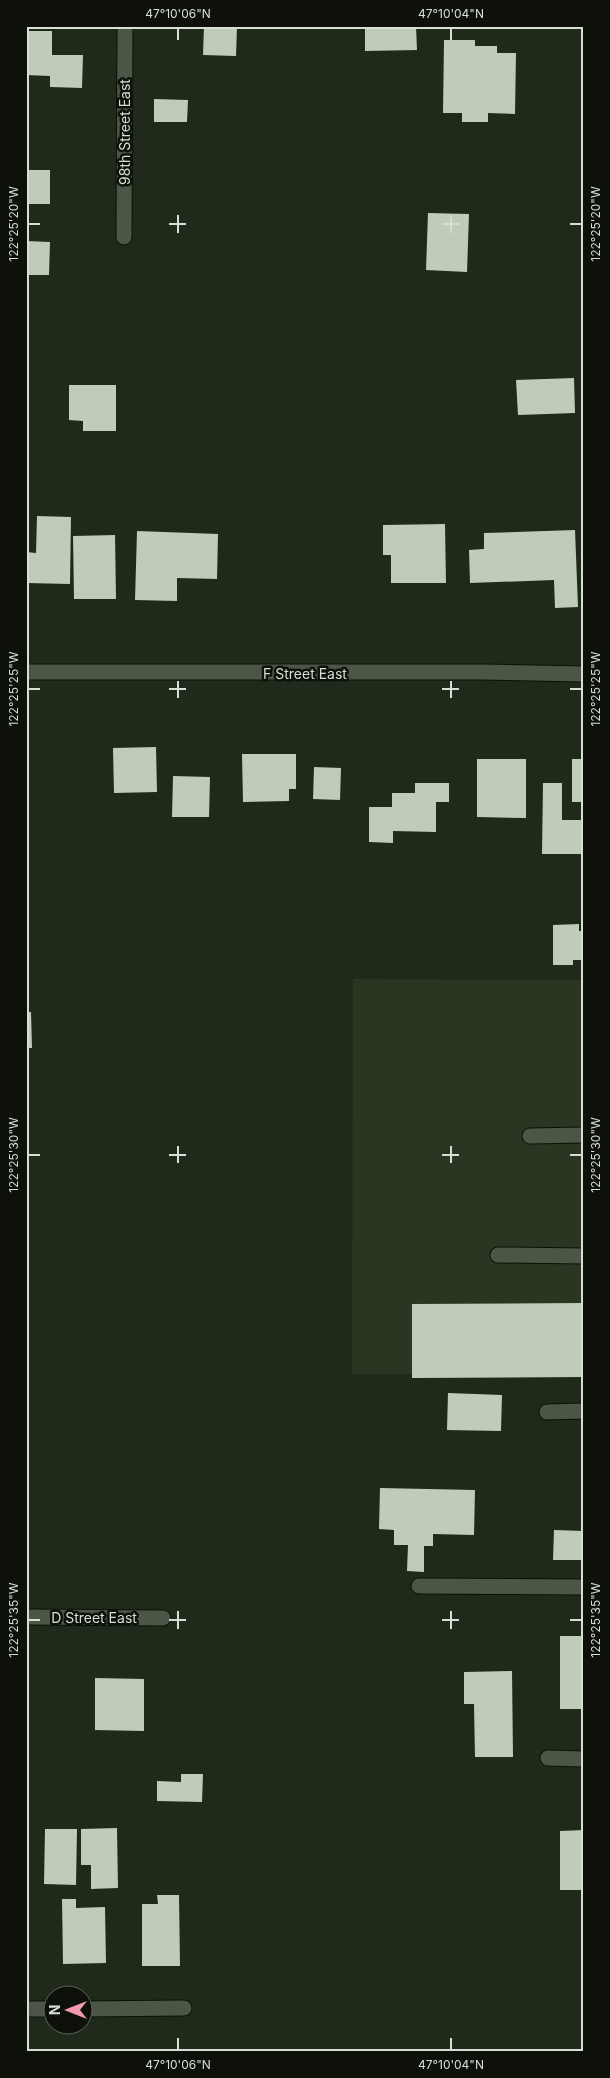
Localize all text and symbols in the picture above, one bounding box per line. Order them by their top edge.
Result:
text: 47°10'06"N [145,6,211,21]
text: 47°10'04"N [418,6,484,21]
street label: 98th Street East [116,79,133,185]
text: 122°25'20"W [6,186,21,262]
text: 122°25'20"W [588,186,603,262]
text: 122°25'25"W [6,651,21,727]
text: 122°25'25"W [588,651,603,727]
street label: F Street East [263,665,347,682]
text: 122°25'30"W [6,1117,21,1193]
text: 122°25'30"W [588,1117,603,1193]
text: 122°25'35"W [6,1582,21,1658]
text: 122°25'35"W [588,1582,603,1658]
street label: D Street East [51,1609,137,1626]
north arrow [42,1986,92,2036]
text: N [46,2005,63,2015]
text: 47°10'06"N [145,2057,211,2072]
text: 47°10'04"N [418,2057,484,2072]

